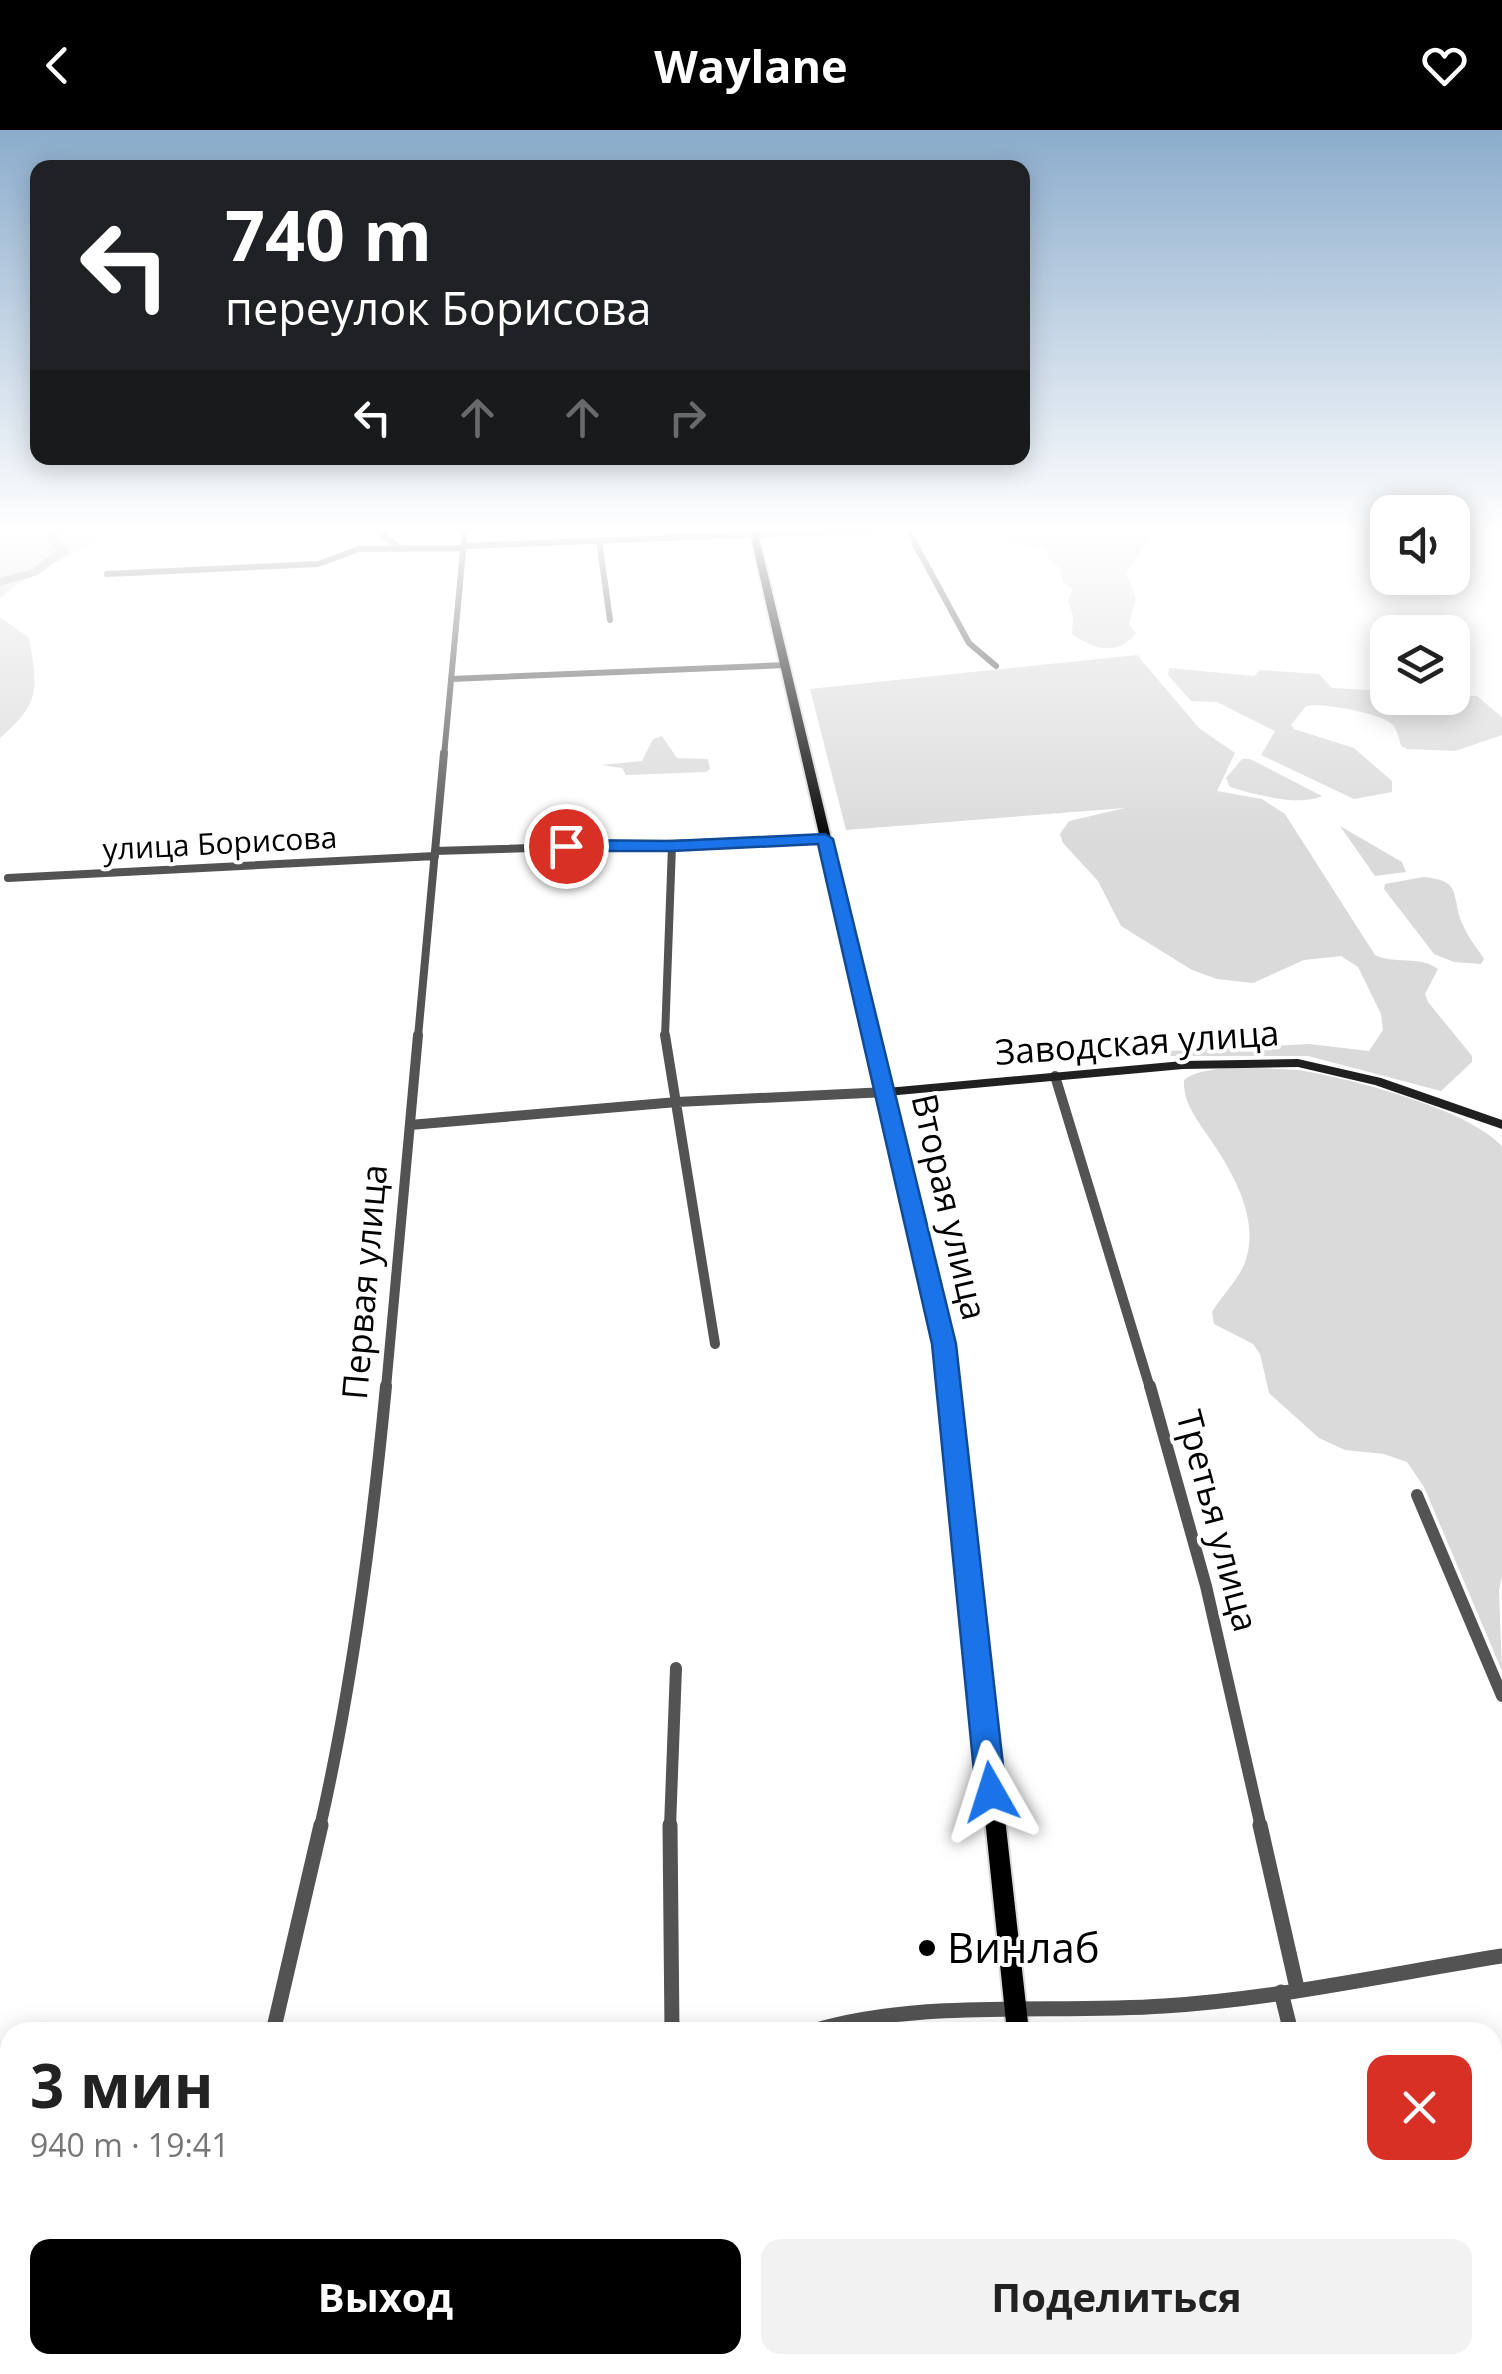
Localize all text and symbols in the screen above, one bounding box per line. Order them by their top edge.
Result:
text: Waylane [654,35,848,96]
icon: back [30,38,85,93]
icon: heart [1417,38,1472,93]
text: 740 m [225,186,432,282]
icon: left [60,200,190,330]
text: переулок Борисова [225,277,652,338]
icon: left [345,390,400,445]
icon: ahead [450,390,505,445]
icon: ahead [555,390,610,445]
icon: right [660,390,715,445]
map controls [1370,495,1470,715]
button: sound [1370,495,1470,595]
button: layers [1370,615,1470,715]
pin [524,804,609,889]
street label: улица Борисова [102,816,338,869]
icon: arrive [539,819,594,874]
street label: Заводская улица [993,1008,1281,1075]
street label: Вторая улица [902,1089,999,1324]
street label: Первая улица [330,1162,397,1401]
street label: Третья улица [1166,1405,1271,1636]
position arrow [939,1740,1043,1844]
place label: Винлаб [947,1918,1100,1975]
marker: Винлаб [916,1937,938,1959]
text: 3 мин [30,2044,214,2126]
button: close [1367,2055,1472,2160]
text: 940 m · 19:41 [30,2123,229,2166]
button: Выход [30,2239,741,2354]
button: Поделиться [761,2239,1472,2354]

